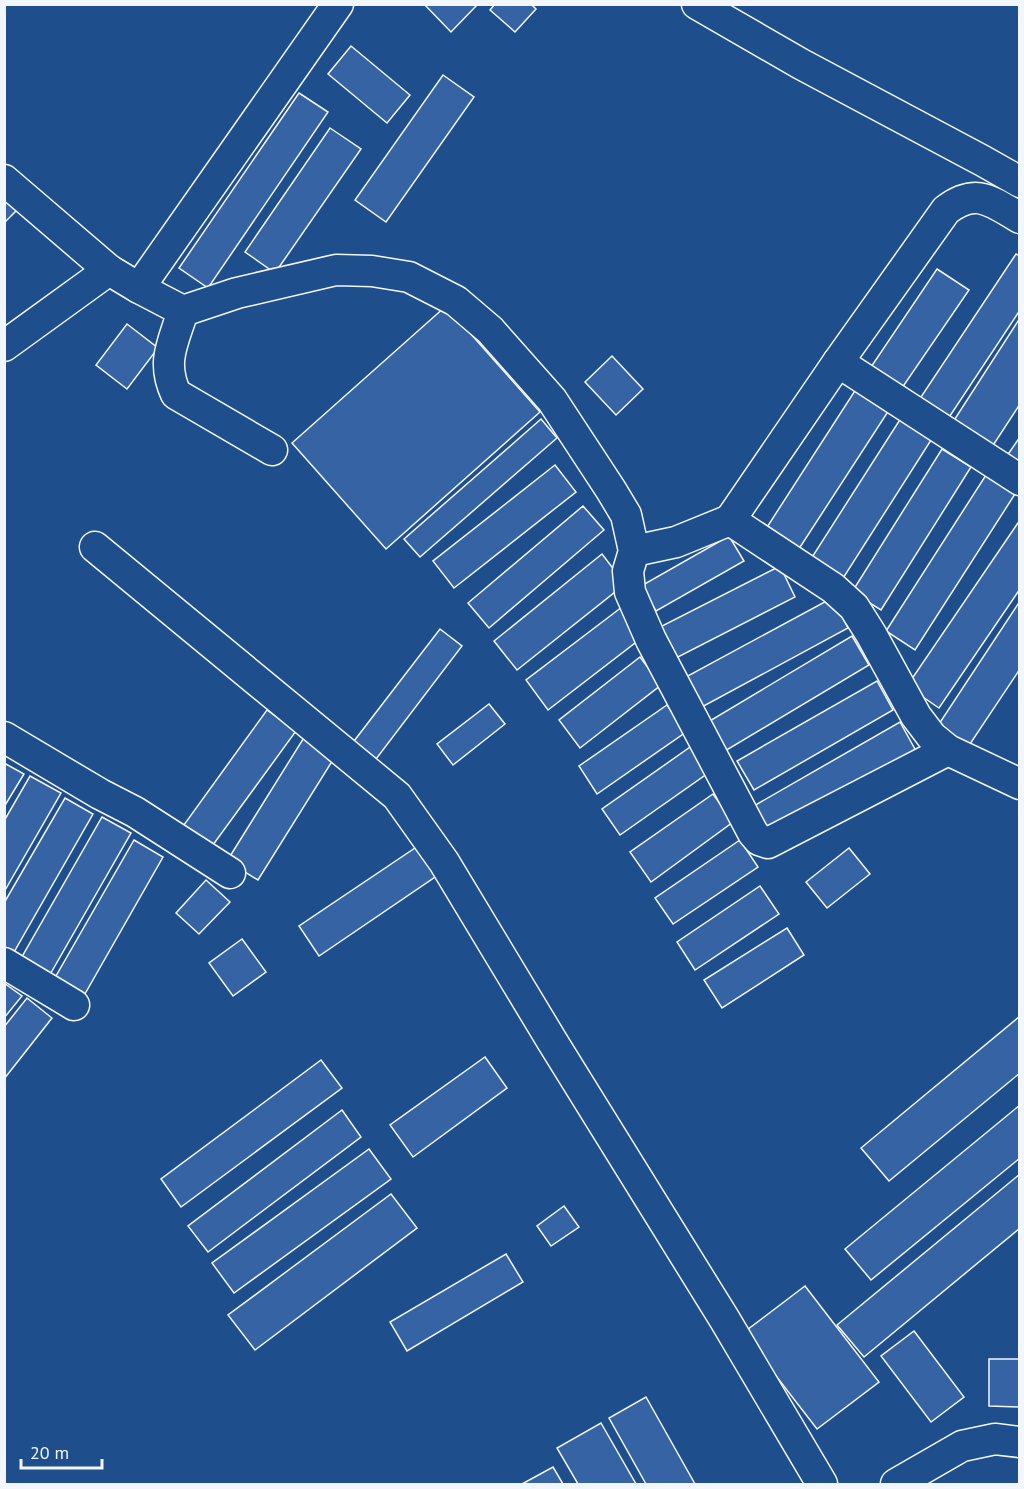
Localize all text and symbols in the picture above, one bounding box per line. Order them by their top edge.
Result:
scale bar [21,1432,102,1470]
text: 20 m [30,1441,69,1464]

